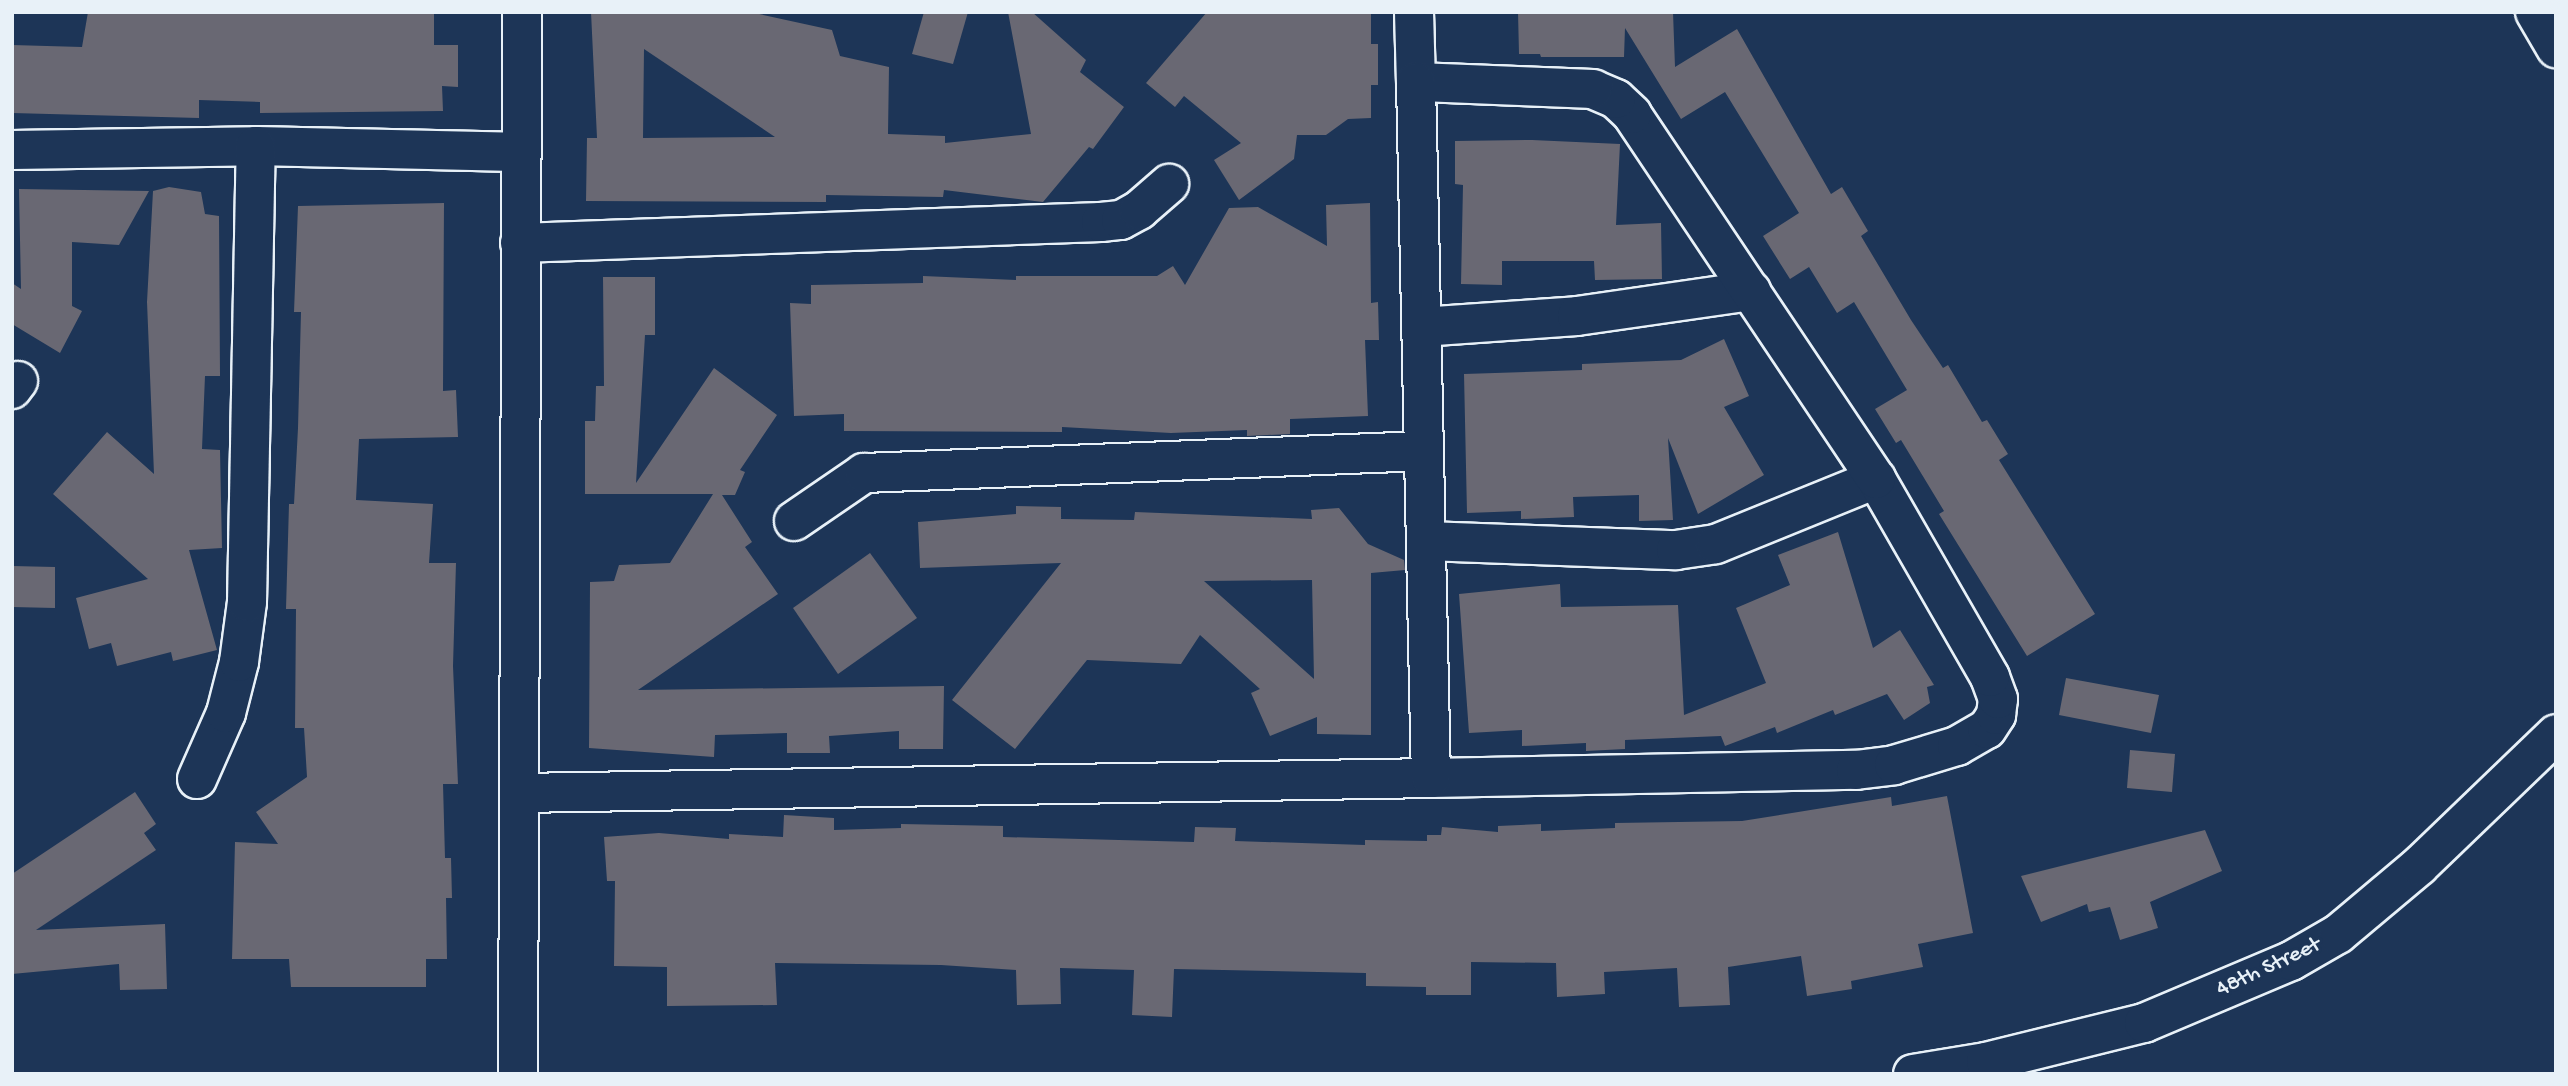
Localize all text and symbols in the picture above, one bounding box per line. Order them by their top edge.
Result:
street label: 48th Street [2212,932,2326,1004]

